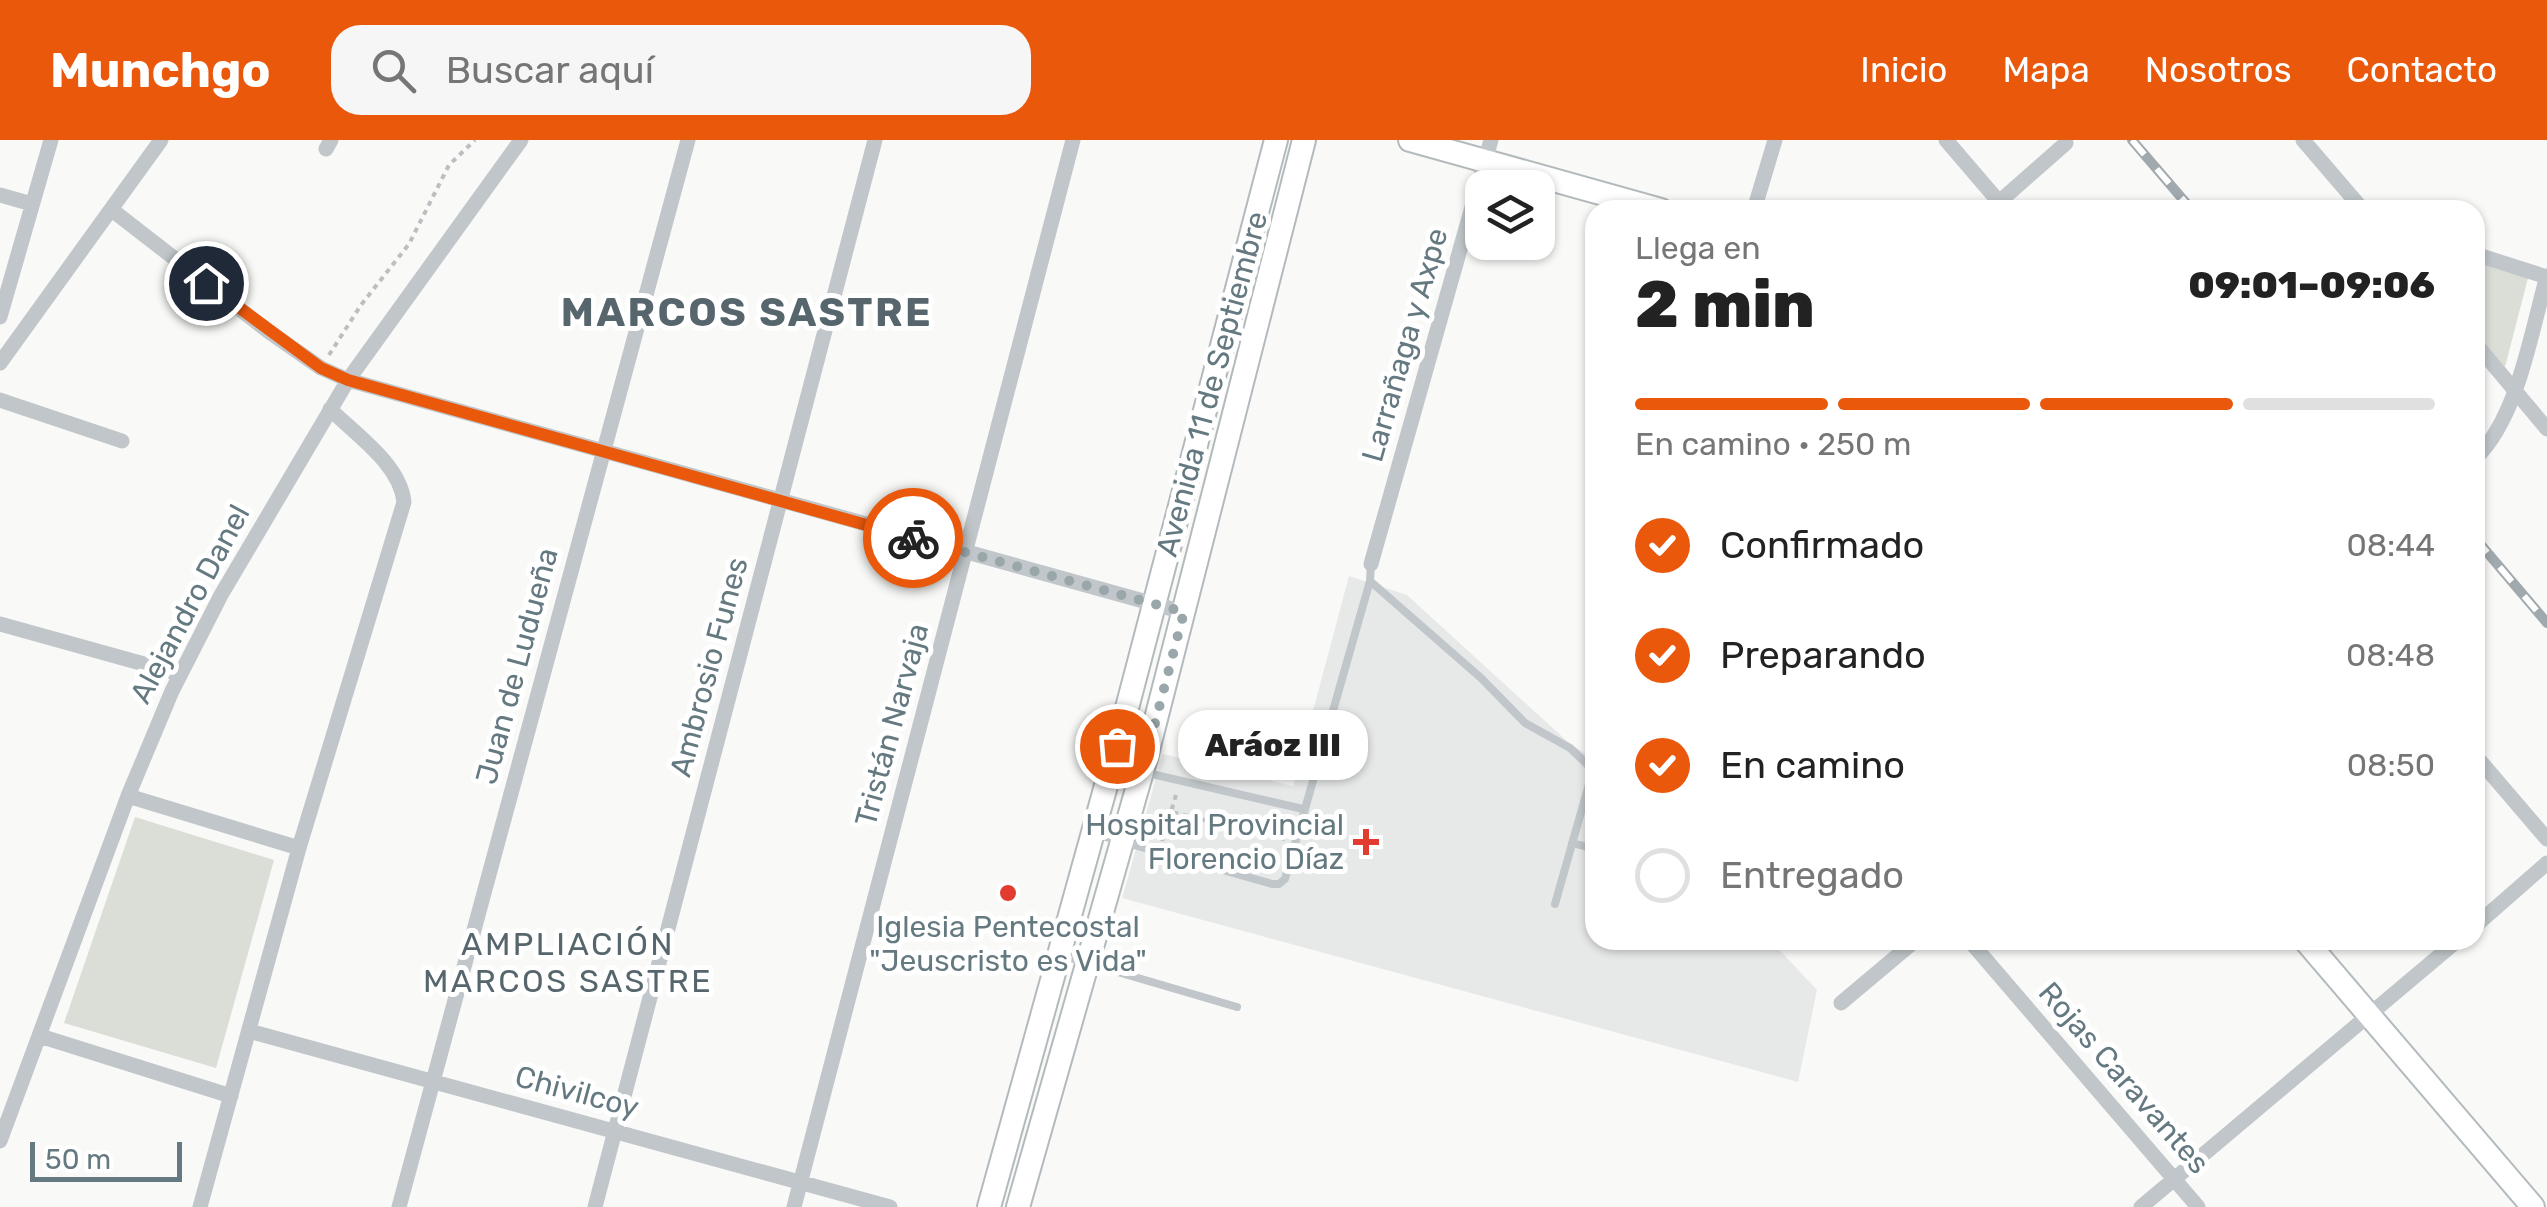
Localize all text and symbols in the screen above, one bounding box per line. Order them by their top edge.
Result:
search box [331,25,1031,115]
text: Munchgo [50,42,271,99]
icon: search [366,43,421,98]
text: Buscar aquí [446,47,654,93]
text: Inicio [1860,49,1947,91]
text: Mapa [2002,49,2090,91]
text: Nosotros [2145,49,2292,91]
text: Contacto [2347,49,2497,91]
map controls [1465,170,1555,260]
button: layers [1465,170,1555,260]
street label: Avenida 11 de Septiembre [1149,208,1275,560]
street label: Larrañaga y Axpe [1354,224,1456,466]
text: Llega en [1635,229,1761,267]
pin [164,241,249,326]
icon: home [179,256,234,311]
text: 09:01–09:06 [2188,262,2435,308]
text: 2 min [1635,266,1815,343]
district label: MARCOS SASTRE [561,289,933,336]
text: En camino · 250 m [1635,425,1912,463]
courier [863,488,963,588]
street label: Alejandro Danel [123,499,257,709]
icon: bike [886,511,941,566]
icon: check [1635,518,1690,573]
text: Confirmado [1720,522,1924,568]
text: 08:44 [2346,526,2435,564]
street label: Juan de Ludueña [468,544,566,788]
street label: Ambrosio Funes [662,553,756,781]
street label: Tristán Narvaja [848,620,936,830]
icon: check [1635,628,1690,683]
text: Preparando [1720,632,1926,678]
text: 08:48 [2346,636,2435,674]
pin [1075,704,1160,789]
callout: Aráoz III [1177,711,1367,781]
icon: bag [1090,719,1145,774]
text: Aráoz III [1205,726,1341,764]
icon: check [1635,738,1690,793]
text: En camino [1720,742,1905,788]
text: 08:50 [2347,746,2435,784]
place label: Hospital Provincial Florencio Díaz [1085,807,1344,877]
marker: Hospital Provincial Florencio Díaz [1353,829,1379,855]
text: Entregado [1720,852,1904,898]
marker: Iglesia Pentecostal "Jeuscristo es Vida" [997,882,1019,904]
place label: Iglesia Pentecostal "Jeuscristo es Vida" [869,909,1147,979]
district label: AMPLIACIÓN MARCOS SASTRE [423,925,713,1000]
street label: Rojas Caravantes [2031,975,2217,1181]
street label: Chivilcoy [511,1058,643,1126]
scale bar [30,1137,182,1182]
text: 50 m [45,1143,111,1176]

